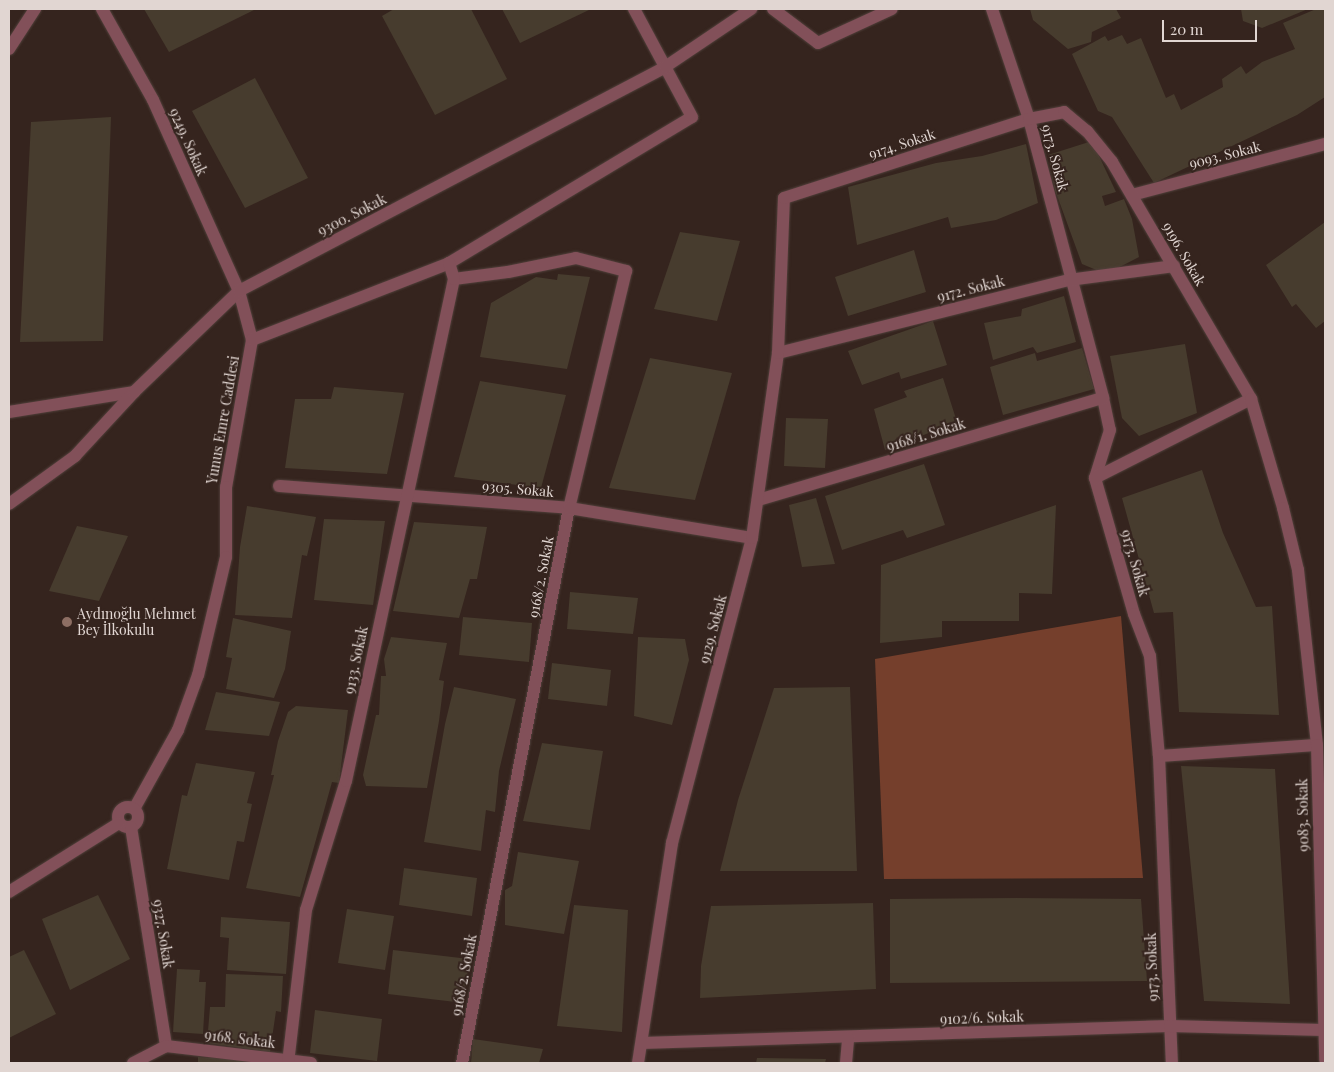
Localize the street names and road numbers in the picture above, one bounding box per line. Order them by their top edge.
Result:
street label: 9249. Sokak [166,106,210,178]
street label: 9173. Sokak [1038,123,1072,193]
street label: 9174. Sokak [867,125,937,163]
street label: 9093. Sokak [1187,138,1263,172]
street label: 9300. Sokak [315,191,389,239]
street label: 9196. Sokak [1159,219,1209,289]
street label: 9172. Sokak [935,272,1007,306]
street label: Yunus Emre Caddesi [203,354,243,486]
street label: 9168/1. Sokak [885,415,967,455]
street label: 9305. Sokak [481,477,555,501]
street label: 9173. Sokak [1117,528,1153,598]
street label: 9168/2. Sokak [525,535,557,619]
street label: 9129. Sokak [696,593,730,665]
street label: 9133. Sokak [341,624,371,696]
street label: 9083. Sokak [1294,778,1312,852]
street label: 9327. Sokak [149,898,177,970]
street label: 9173. Sokak [1142,932,1162,1002]
street label: 9168/2. Sokak [448,933,480,1017]
street label: 9102/6. Sokak [940,1008,1024,1028]
street label: 9168. Sokak [204,1026,276,1052]

